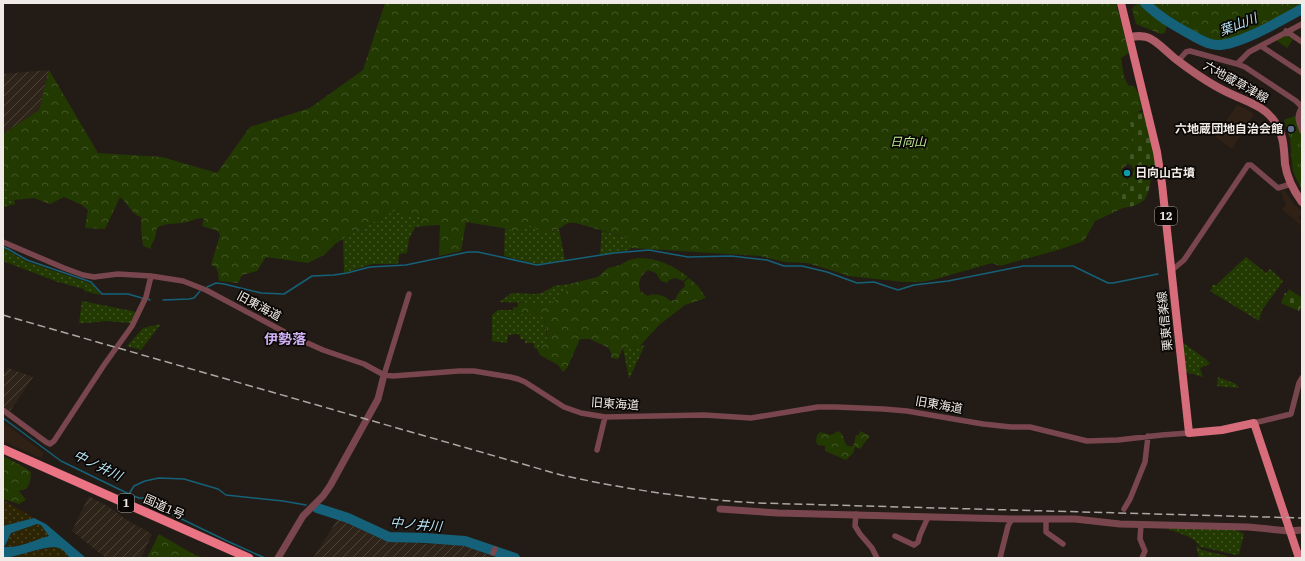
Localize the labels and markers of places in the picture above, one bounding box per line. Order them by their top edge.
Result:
place label: 六地蔵団地自治会館 [1175,121,1283,136]
marker: 六地蔵団地自治会館 [1286,124,1296,134]
place label: 日向山古墳 [1135,165,1195,180]
marker: 日向山古墳 [1122,168,1132,178]

